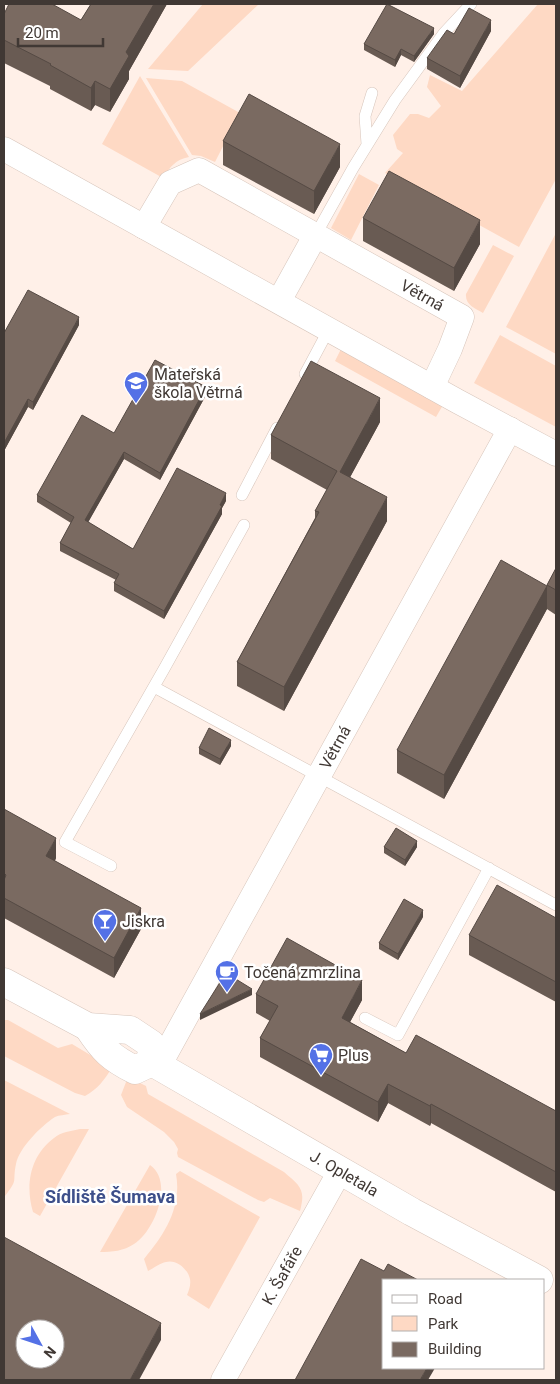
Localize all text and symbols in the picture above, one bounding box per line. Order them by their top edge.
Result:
scale bar [18,15,102,47]
text: 20 m [25,24,59,42]
street label: Větrná [398,275,448,315]
place label: Mateřská škola Větrná [154,365,243,402]
school or university icon: Mateřská škola Větrná [123,370,149,404]
street label: Větrná [315,722,354,772]
bar icon: Jiskra [92,908,118,942]
place label: Jiskra [122,912,165,931]
cafe icon: Točená zmrzlina [214,959,240,993]
place label: Točená zmrzlina [244,963,361,982]
supermarket icon: Plus [308,1042,334,1076]
place label: Plus [338,1046,369,1065]
street label: J. Opletala [307,1146,382,1200]
district label: Sídliště Šumava [45,1186,175,1207]
street label: K. Šafáře [258,1243,306,1308]
legend [382,1279,545,1369]
text: Road [428,1290,462,1308]
text: Park [428,1315,459,1333]
north arrow [15,1319,65,1369]
text: Building [428,1340,482,1358]
text: N [41,1343,59,1361]

